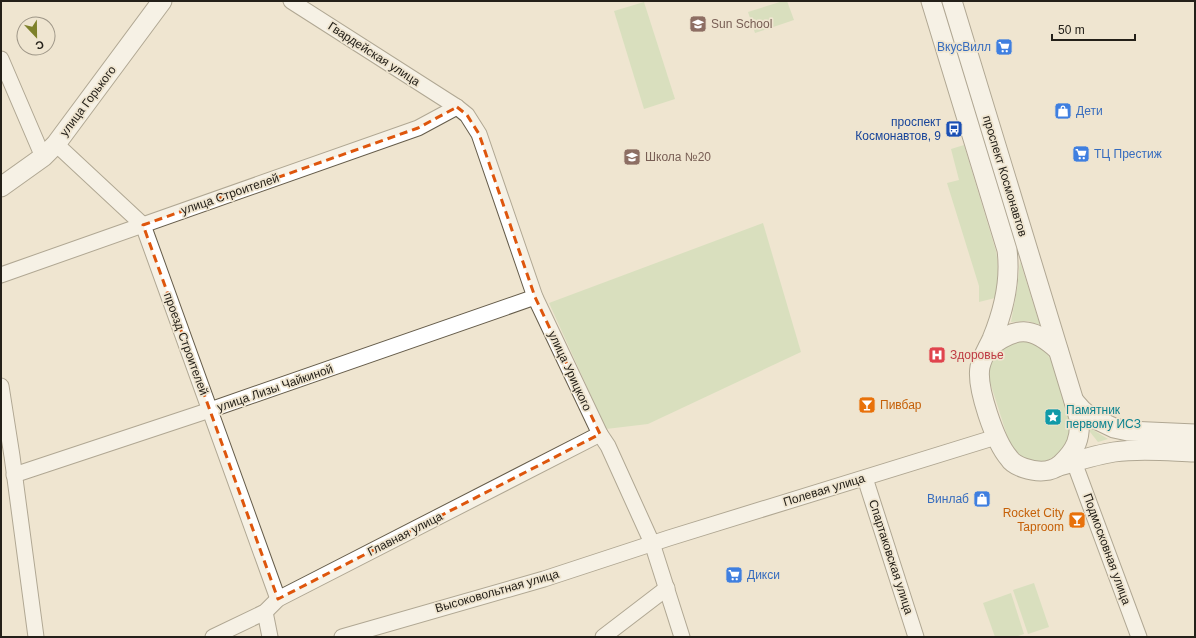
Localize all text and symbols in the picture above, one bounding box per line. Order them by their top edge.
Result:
school or university icon: Sun School [688,14,708,34]
north arrow [16,16,56,56]
scale bar [1052,16,1135,42]
place label: Sun School [711,17,772,31]
street label: Гвардейская улица [326,19,423,89]
text: 50 m [1058,23,1085,37]
supermarket icon: ВкусВилл [994,37,1014,57]
text: С [34,38,46,52]
place label: ВкусВилл [937,40,991,54]
street label: улица Горького [57,63,119,139]
shop icon: Дети [1053,101,1073,121]
place label: Дети [1076,104,1103,118]
street label: проспект Космонавтов [980,114,1030,238]
place label: проспект Космонавтов, 9 [855,115,941,143]
bus stop icon: проспект Космонавтов, 9 [944,119,964,139]
supermarket icon: ТЦ Престиж [1071,144,1091,164]
school or university icon: Школа №20 [622,147,642,167]
place label: ТЦ Престиж [1094,147,1162,161]
place label: Школа №20 [645,150,711,164]
street label: улица Строителей [179,171,281,217]
street label: проезд Строителей [161,291,211,397]
street label: улица Урицкого [545,329,595,413]
hospital icon: Здоровье [927,345,947,365]
place label: Здоровье [950,348,1004,362]
street label: улица Лизы Чайкиной [215,362,335,414]
bar icon: Пивбар [857,395,877,415]
place label: Пивбар [880,398,922,412]
place label: Памятник первому ИСЗ [1066,403,1141,431]
place icon: Памятник первому ИСЗ [1043,407,1063,427]
street label: Полевая улица [782,471,867,509]
shop icon: Винлаб [972,489,992,509]
street label: Подмосковная улица [1080,491,1134,607]
place label: Винлаб [927,492,969,506]
street label: Спартаковская улица [866,498,916,616]
place label: Rocket City Taproom [1003,506,1064,534]
street label: Главная улица [365,509,445,559]
bar icon: Rocket City Taproom [1067,510,1087,530]
supermarket icon: Дикси [724,565,744,585]
street label: Высоковольтная улица [434,567,561,615]
place label: Дикси [747,568,780,582]

